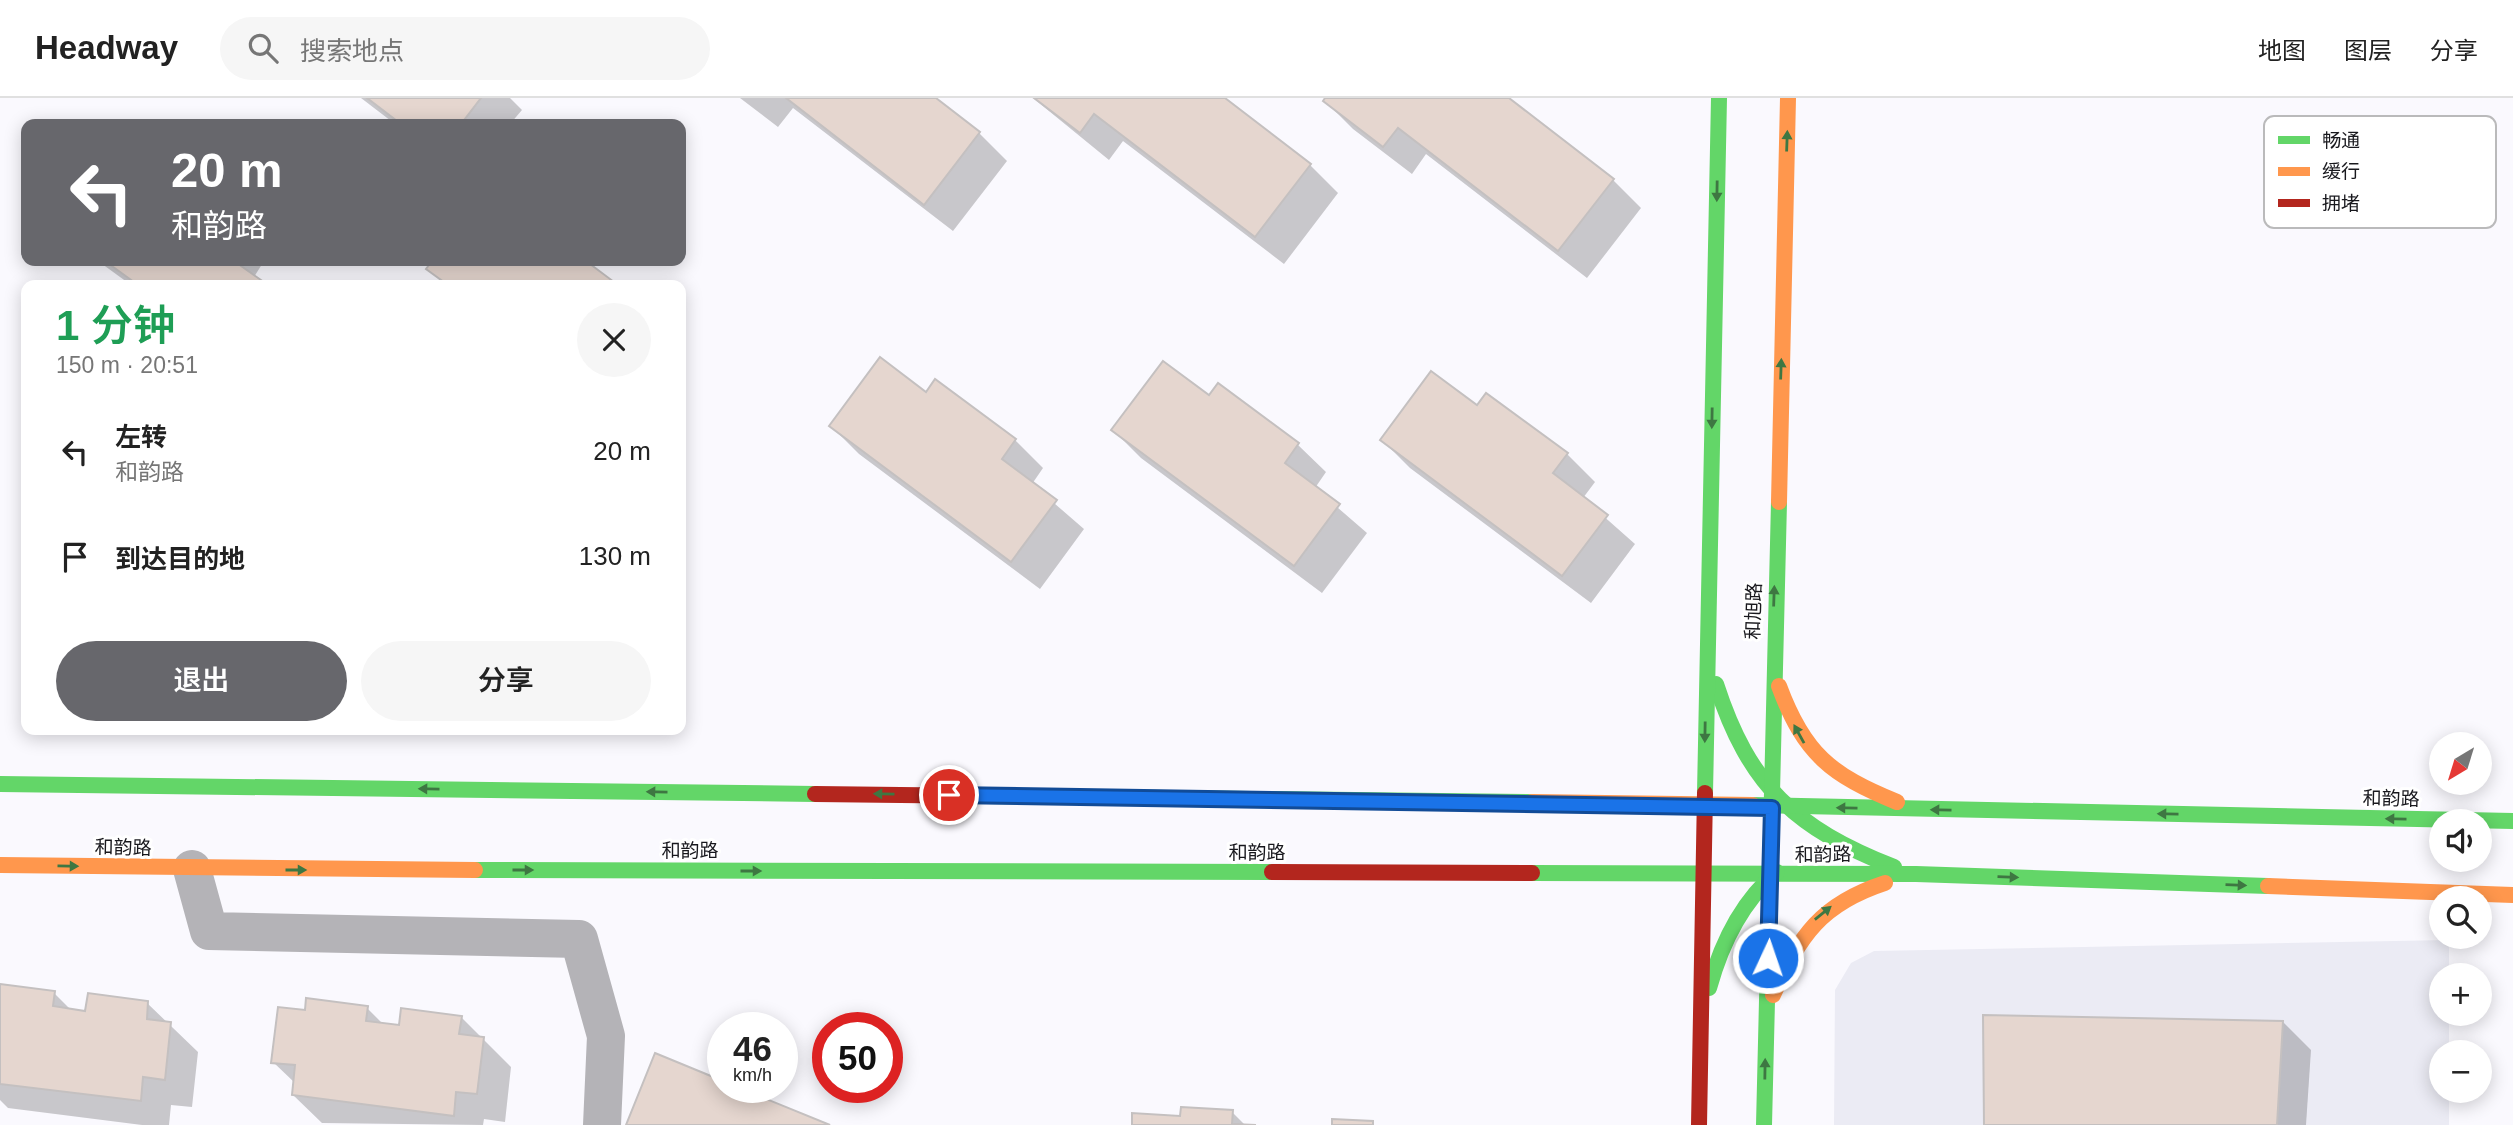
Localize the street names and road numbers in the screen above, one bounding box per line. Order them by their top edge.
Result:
street label: 和旭路 [1742,582,1765,640]
street label: 和韵路 [2362,788,2420,809]
street label: 和韵路 [94,837,152,858]
street label: 和韵路 [661,840,719,861]
street label: 和韵路 [1228,842,1286,863]
street label: 和韵路 [1794,844,1852,865]

